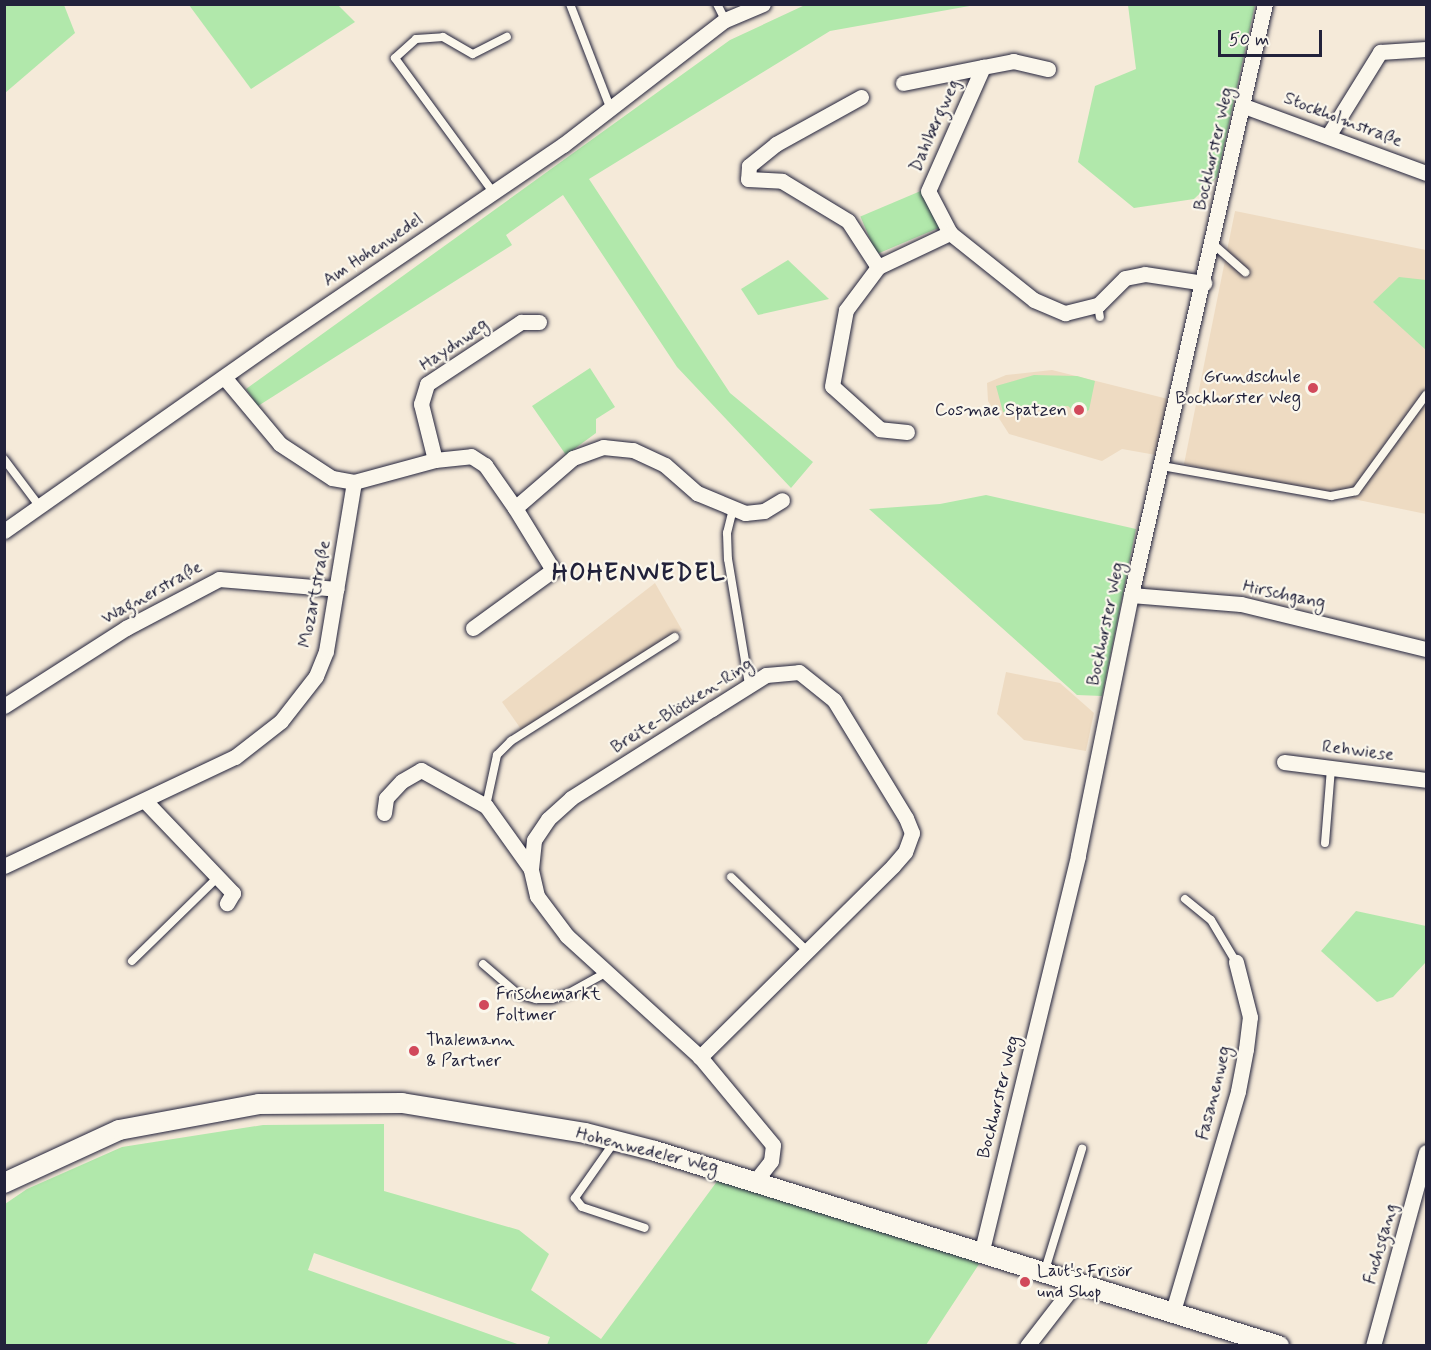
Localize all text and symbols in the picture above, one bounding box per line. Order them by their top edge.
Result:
scale bar [1221,18,1324,56]
text: 50 m [1229,28,1269,52]
street label: Dahlbergweg [905,76,965,176]
street label: Bockhorster Weg [1189,85,1239,213]
street label: Stockholmstraße [1281,87,1405,153]
street label: Am Hohenwedel [316,206,430,294]
street label: Haydnweg [416,314,492,376]
place label: Grundschule Bockhorster Weg [1175,367,1301,410]
marker: Grundschule Bockhorster Weg [1306,381,1320,395]
place label: Cosmae Spatzen [935,399,1067,421]
marker: Cosmae Spatzen [1072,403,1086,417]
street label: Mozartstraße [294,538,336,650]
street label: Wagnerstraße [98,556,206,630]
district label: HOHENWEDEL [553,560,725,588]
street label: Bockhorster Weg [1082,560,1130,688]
street label: Hirschgang [1241,576,1327,614]
street label: Breite-Blöcken-Ring [607,654,757,758]
street label: Rehwiese [1321,736,1395,766]
place label: Frischemarkt Foltmer [496,984,601,1026]
marker: Frischemarkt Foltmer [477,998,491,1012]
place label: Thalemann & Partner [426,1030,515,1072]
street label: Bockhorster Weg [973,1033,1025,1161]
marker: Thalemann & Partner [407,1044,421,1058]
street label: Fasanenweg [1192,1044,1236,1142]
street label: Hohenwedeler Weg [573,1123,721,1179]
street label: Fuchsgang [1359,1201,1403,1287]
place label: Laut's Frisör und Shop [1037,1261,1130,1304]
marker: Laut's Frisör und Shop [1018,1275,1032,1289]

